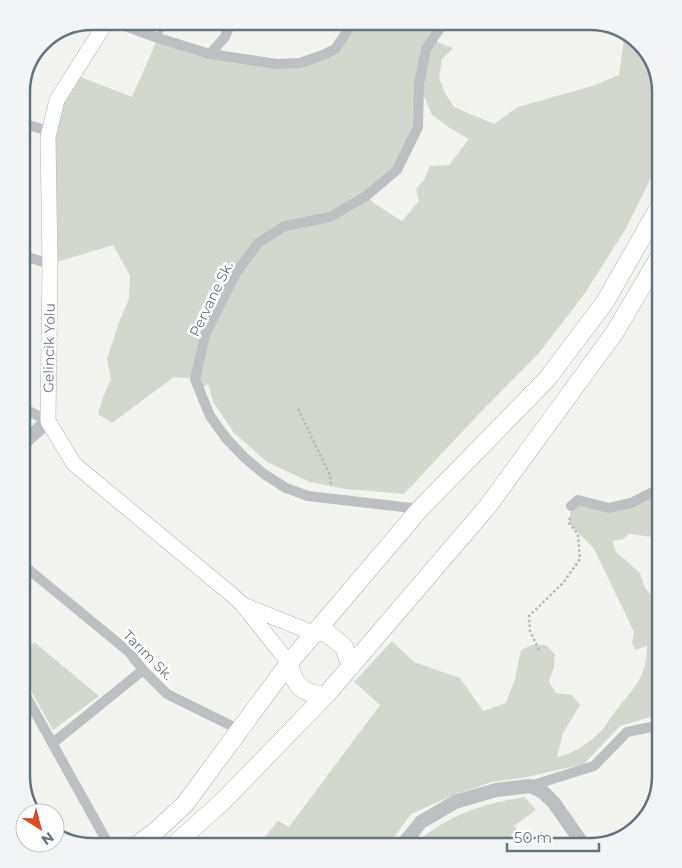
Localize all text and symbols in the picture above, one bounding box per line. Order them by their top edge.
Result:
street label: Pervane Sk. [185,258,237,340]
street label: Gelincik Yolu [39,303,59,393]
street label: Tarım Sk. [119,626,177,684]
north arrow [15,803,65,853]
scale bar [507,820,600,852]
text: N [38,828,58,849]
text: 50 m [514,828,552,847]

